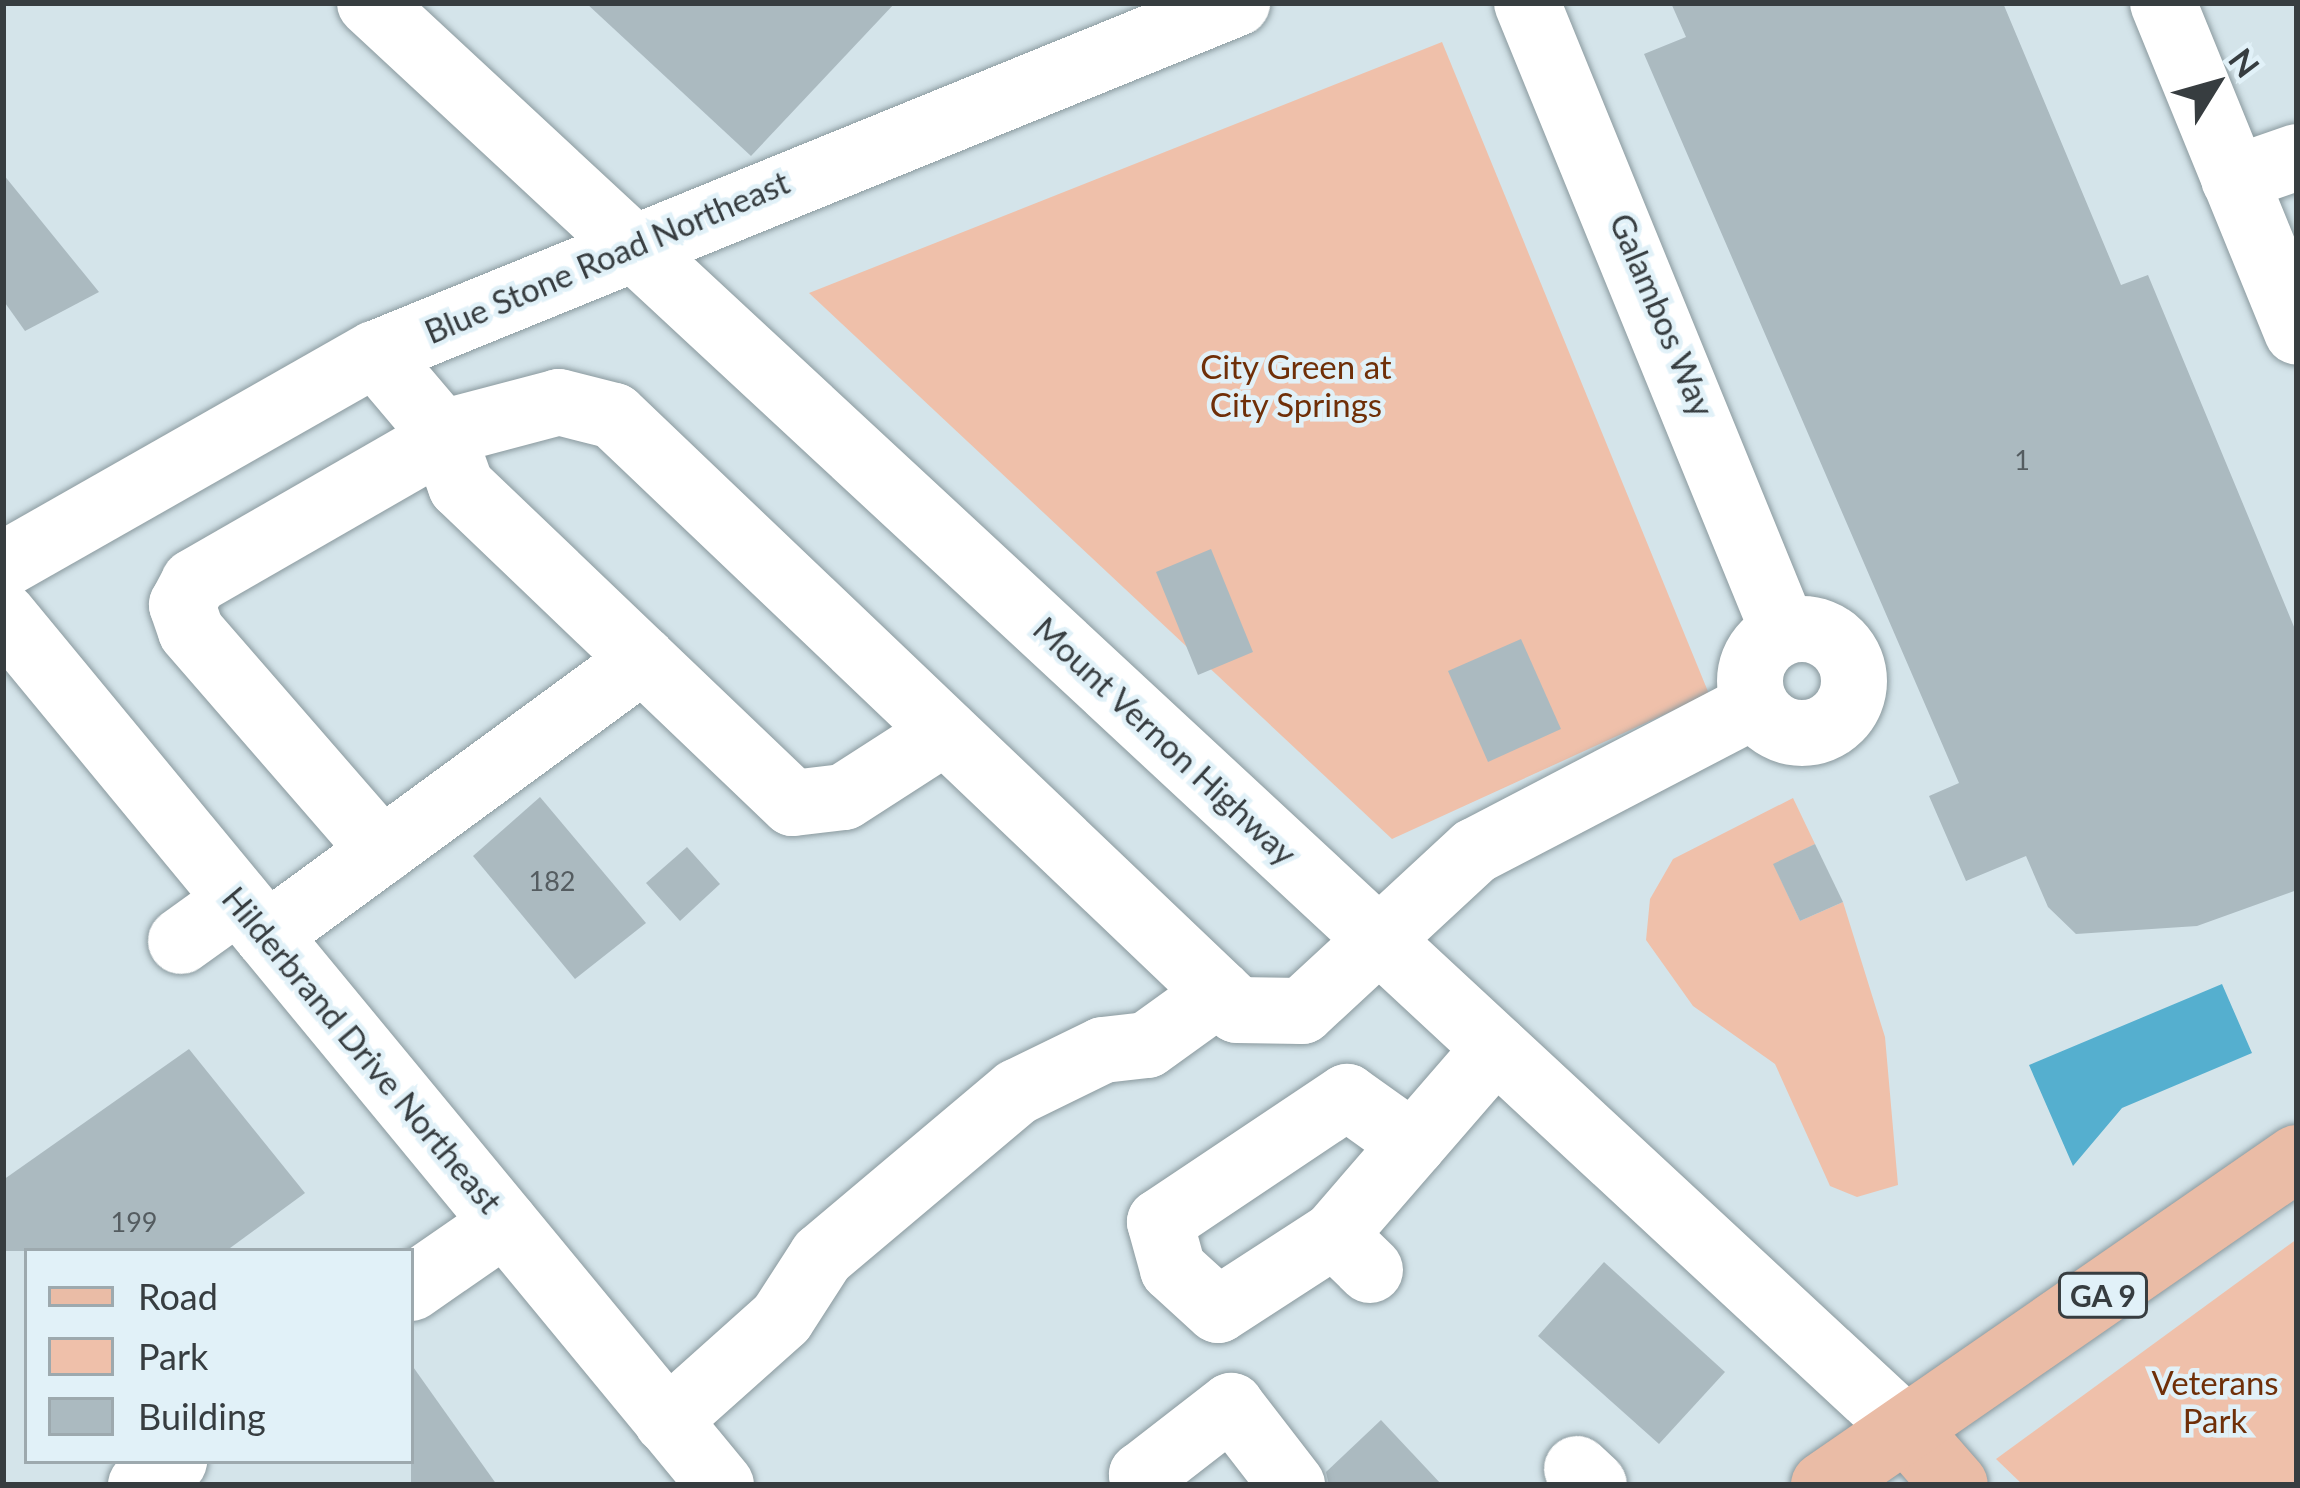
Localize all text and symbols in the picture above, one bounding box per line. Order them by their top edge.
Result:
north arrow [2156,24,2276,144]
text: N [2221,40,2268,85]
street label: Blue Stone Road Northeast [419,162,795,352]
street label: Galambos Way [1601,207,1723,423]
park label: City Green at City Springs [1200,347,1392,425]
house number: 1 [2014,444,2030,476]
street label: Mount Vernon Highway [1025,609,1305,873]
house number: 182 [529,865,575,897]
street label: Hilderbrand Drive Northeast [214,879,510,1221]
house number: 199 [111,1206,157,1238]
legend [24,1248,414,1464]
road number: GA 9 [2055,1271,2151,1319]
text: Road [138,1274,218,1318]
text: Park [138,1334,208,1378]
park label: Veterans Park [2151,1363,2279,1441]
text: Building [138,1394,266,1438]

